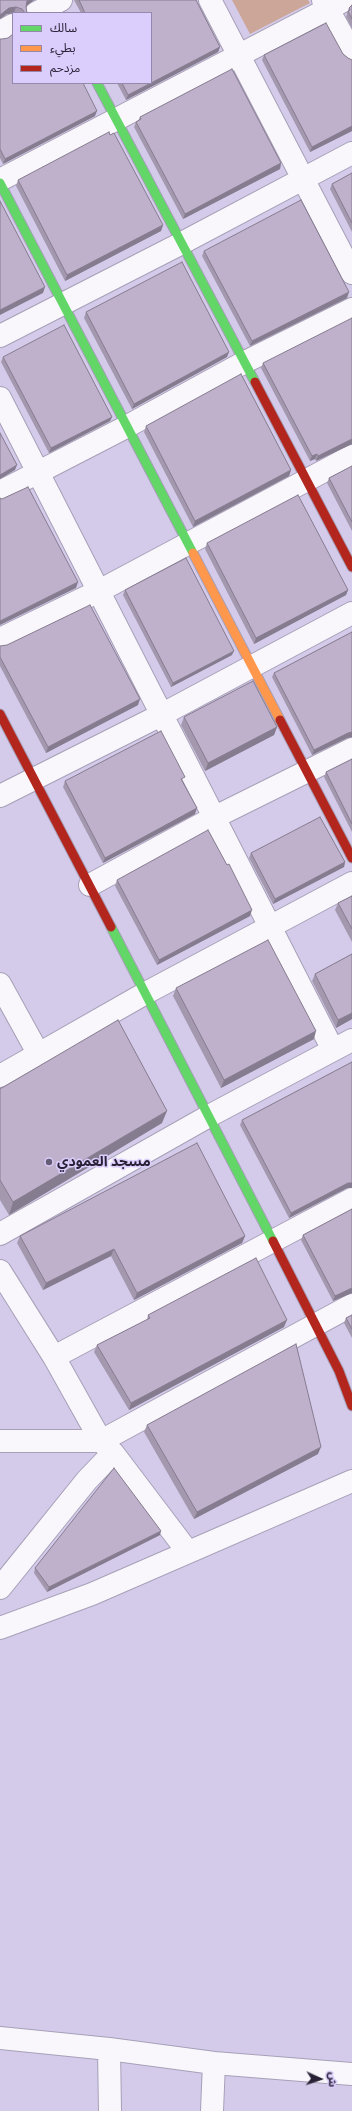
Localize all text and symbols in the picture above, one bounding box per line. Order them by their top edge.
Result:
legend [12,12,152,84]
text: سالك [50,21,77,35]
text: بطيء [50,41,76,55]
text: مزدحم [50,61,80,75]
place label: مسجد العمودي [57,1154,151,1170]
marker: مسجد العمودي [44,1157,54,1167]
north arrow [300,2059,340,2099]
text: ش [326,2072,339,2088]

